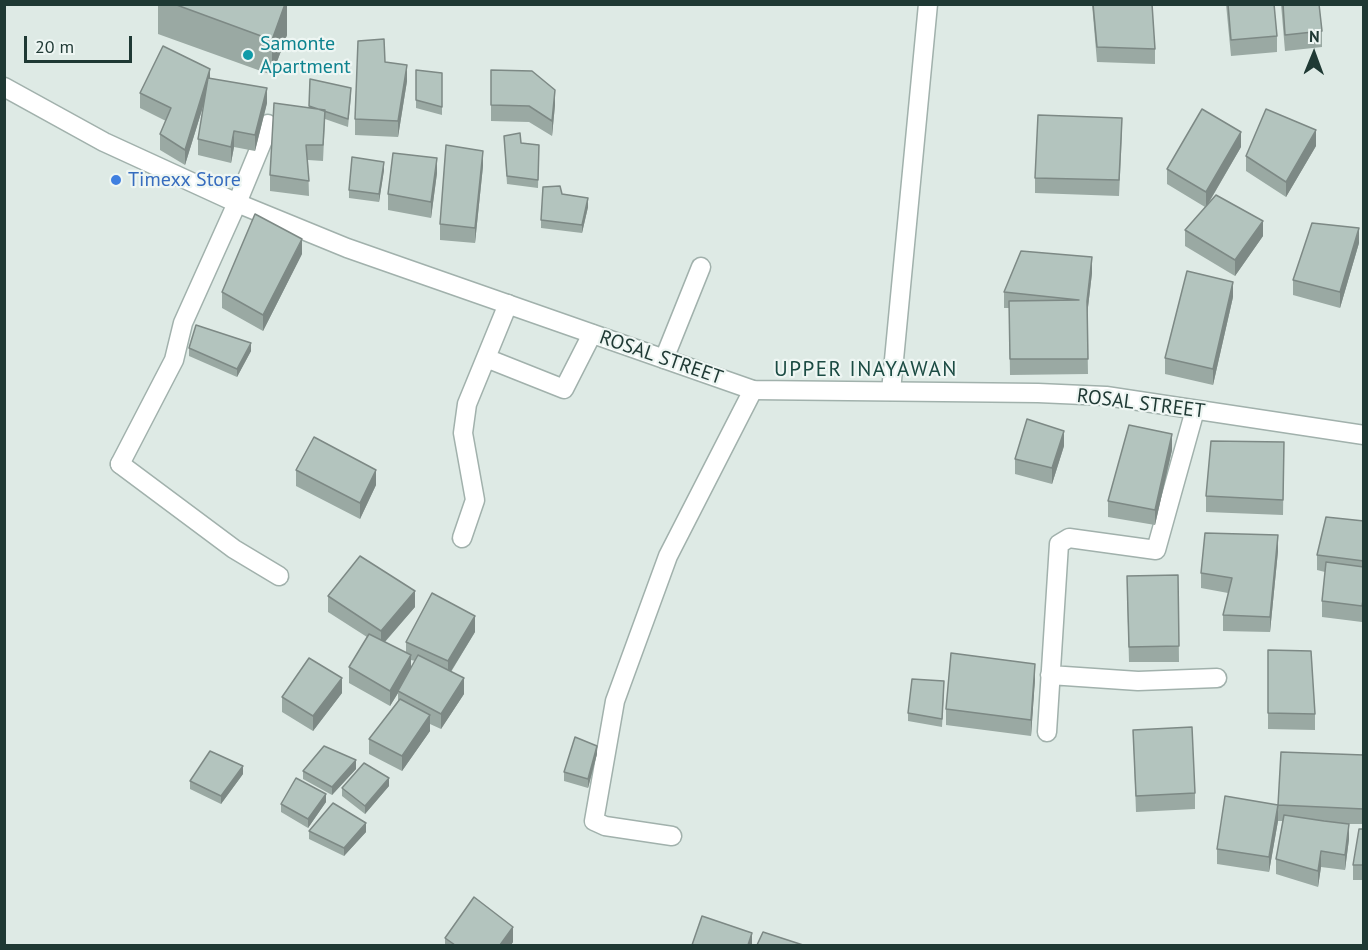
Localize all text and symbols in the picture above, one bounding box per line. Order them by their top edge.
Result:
scale bar [27,24,135,62]
north arrow [1284,24,1344,84]
text: N [1309,26,1320,46]
place label: Samonte Apartment [260,32,351,79]
text: 20 m [35,35,74,58]
marker: Samonte Apartment [241,48,255,62]
place label: Timexx Store [128,168,241,192]
marker: Timexx Store [109,173,123,187]
street label: ROSAL STREET [596,326,726,390]
district label: UPPER INAYAWAN [774,357,958,383]
street label: ROSAL STREET [1076,384,1206,424]

